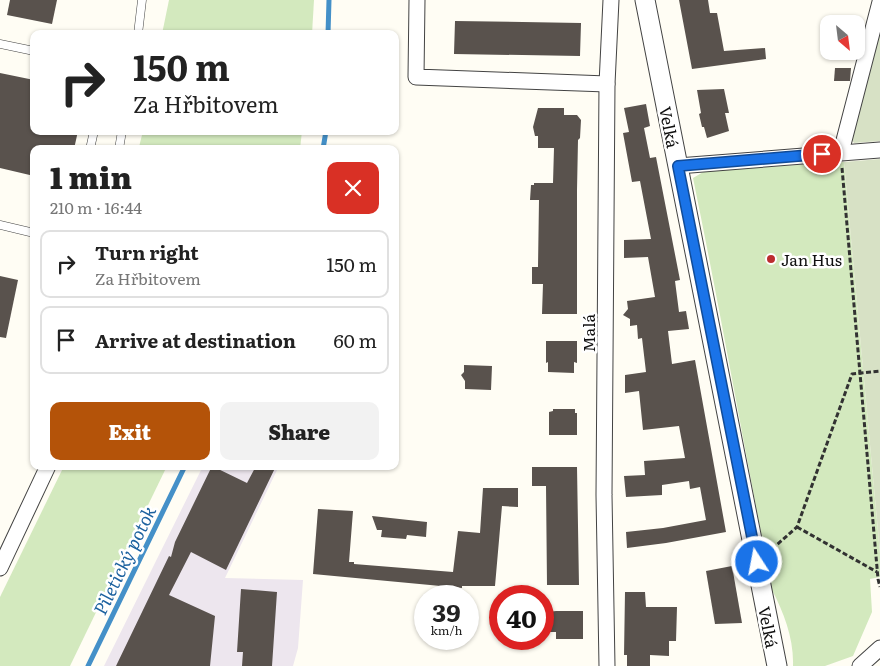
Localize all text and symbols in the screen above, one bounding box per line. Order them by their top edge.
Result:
north arrow [820,15,865,60]
map controls [820,15,865,60]
text: 150 m [133,40,230,92]
icon: right [50,50,115,115]
text: Za Hřbitovem [133,87,279,120]
street label: Velká [654,104,686,150]
pin [801,133,843,175]
icon: arrive [808,140,836,168]
text: 1 min [50,154,132,198]
button: close [327,162,379,214]
text: 210 m · 16:44 [50,195,142,219]
text: Turn right [95,238,199,266]
place label: Jan Hus [781,247,842,271]
icon: right [52,250,80,278]
text: 150 m [326,250,377,278]
marker: Jan Hus [765,253,777,265]
text: Za Hřbitovem [95,266,201,290]
street label: Malá [576,313,600,352]
icon: arrive [52,326,80,354]
text: Arrive at destination [95,326,296,354]
text: 60 m [334,326,377,354]
button: Exit [50,402,210,460]
button: Share [220,402,379,460]
water label: Piletický potok [86,501,162,619]
position arrow [730,535,782,587]
speed limit sign: 40 [489,585,554,650]
text: 39 [432,593,461,630]
street label: Velká [753,604,785,650]
text: km/h [431,621,462,639]

